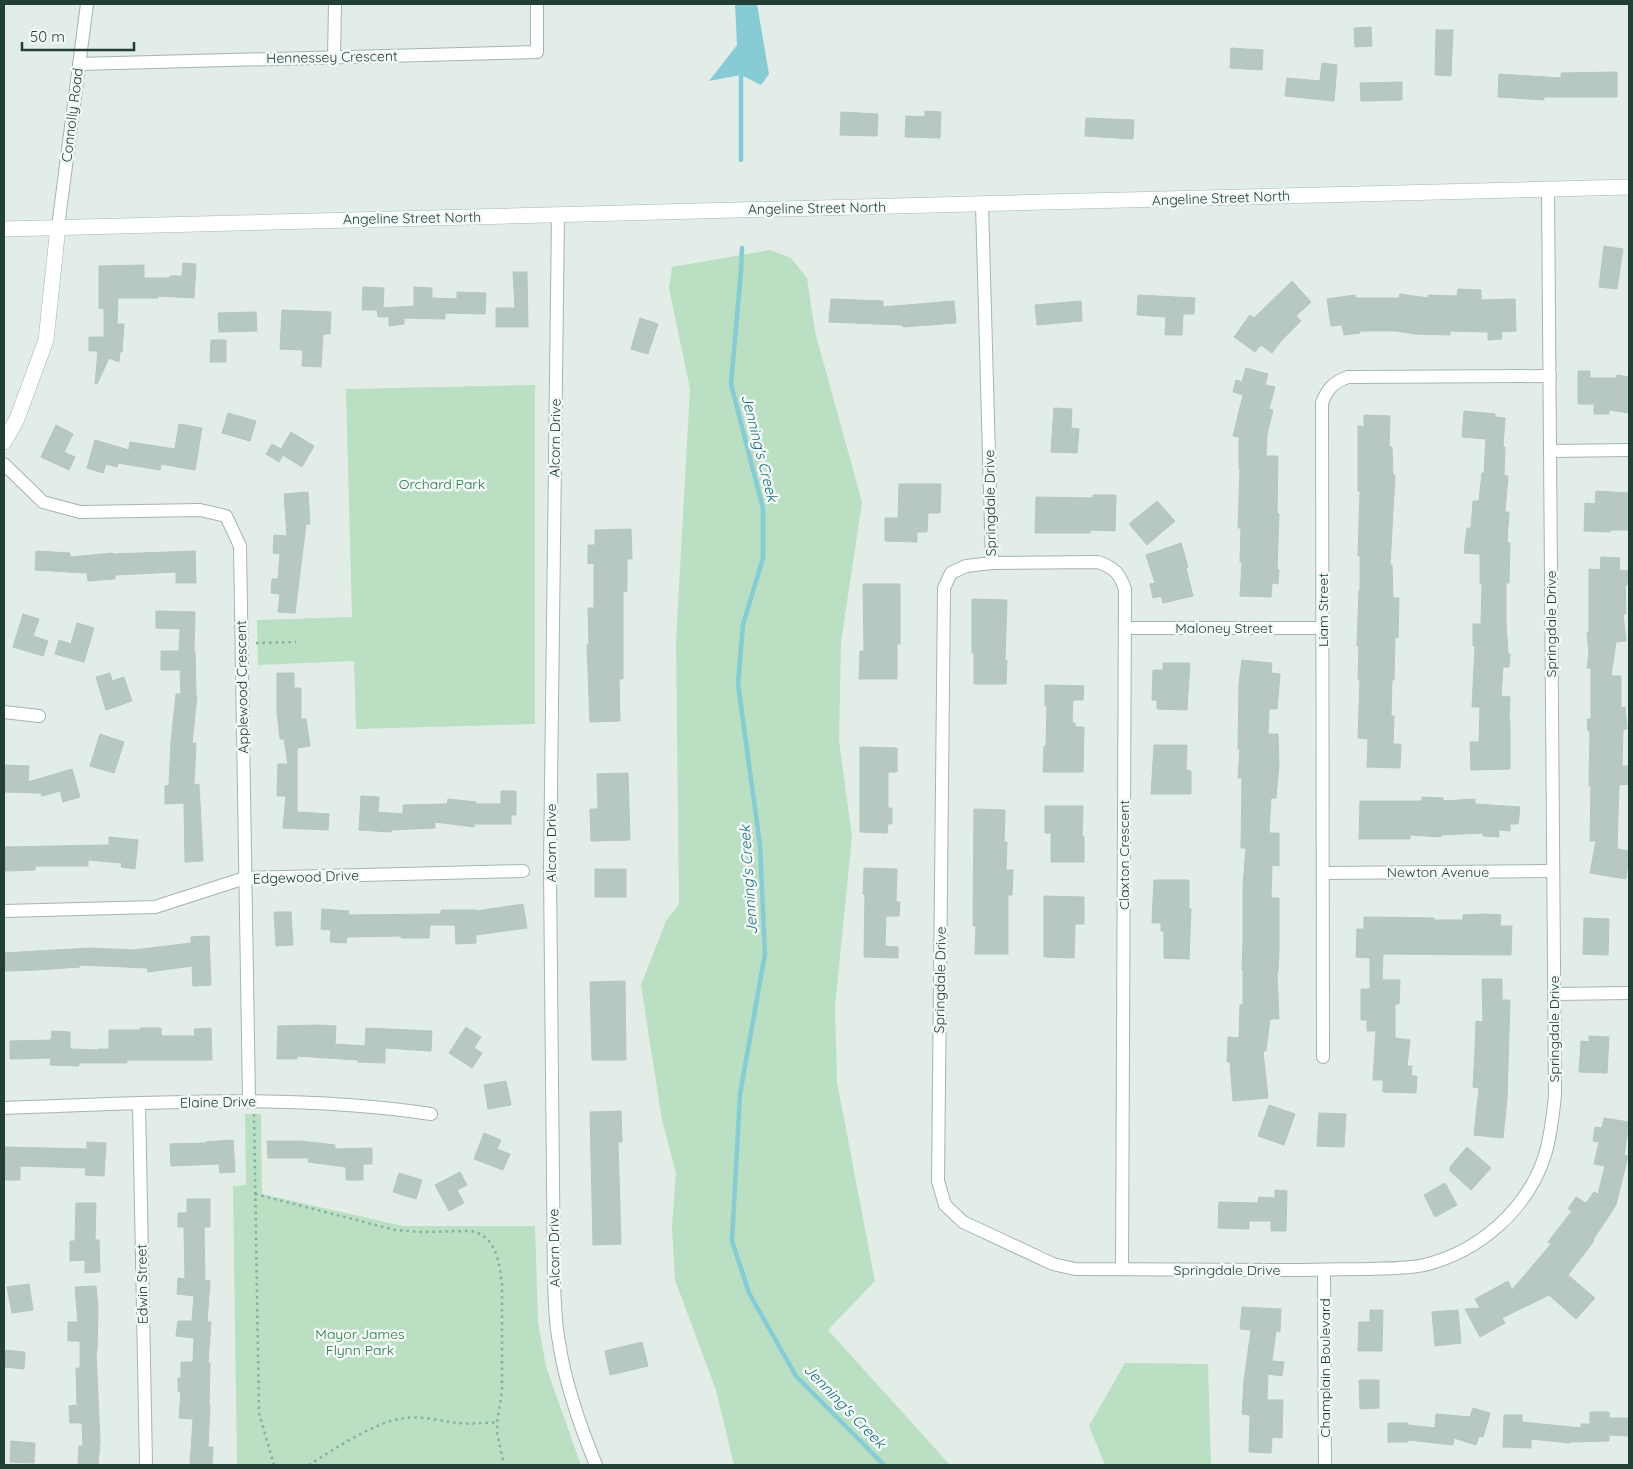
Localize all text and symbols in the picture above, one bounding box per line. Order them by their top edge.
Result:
scale bar [22,20,135,52]
text: 50 m [30,27,65,46]
street label: Hennessey Crescent [266,47,398,67]
street label: Connolly Road [57,67,87,163]
street label: Angeline Street North [1152,187,1290,209]
street label: Angeline Street North [748,198,886,218]
street label: Angeline Street North [343,208,481,228]
water label: Jenning's Creek [737,392,783,506]
street label: Alcorn Drive [545,398,565,478]
street label: Springdale Drive [980,449,1000,557]
park label: Orchard Park [399,475,485,493]
street label: Springdale Drive [1542,571,1560,677]
street label: Liam Street [1314,573,1332,647]
street label: Maloney Street [1175,619,1273,637]
street label: Applewood Crescent [232,620,252,754]
street label: Claxton Crescent [1115,800,1133,910]
street label: Alcorn Drive [542,803,560,882]
water label: Jenning's Creek [735,823,761,935]
street label: Newton Avenue [1387,863,1489,881]
street label: Edgewood Drive [253,866,359,888]
street label: Springdale Drive [930,926,950,1034]
street label: Springdale Drive [1545,976,1563,1082]
street label: Elaine Drive [180,1092,256,1112]
street label: Alcorn Drive [544,1208,564,1288]
street label: Edwin Street [132,1244,152,1324]
street label: Springdale Drive [1174,1261,1280,1279]
street label: Champlain Boulevard [1316,1298,1334,1438]
park label: Mayor James Flynn Park [315,1325,405,1359]
water label: Jenning's Creek [800,1360,891,1454]

